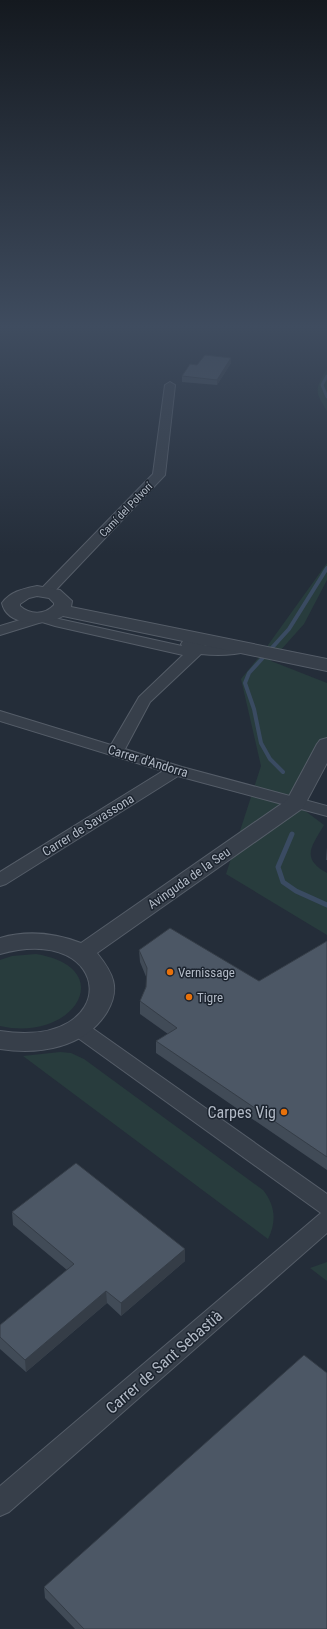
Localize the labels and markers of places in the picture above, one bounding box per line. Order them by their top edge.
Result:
place label: Vernissage [178,965,235,980]
marker: Vernissage [165,967,175,977]
place label: Tigre [197,990,223,1005]
marker: Tigre [184,992,194,1002]
place label: Carpes Vig [208,1103,276,1122]
marker: Carpes Vig [279,1107,289,1117]

